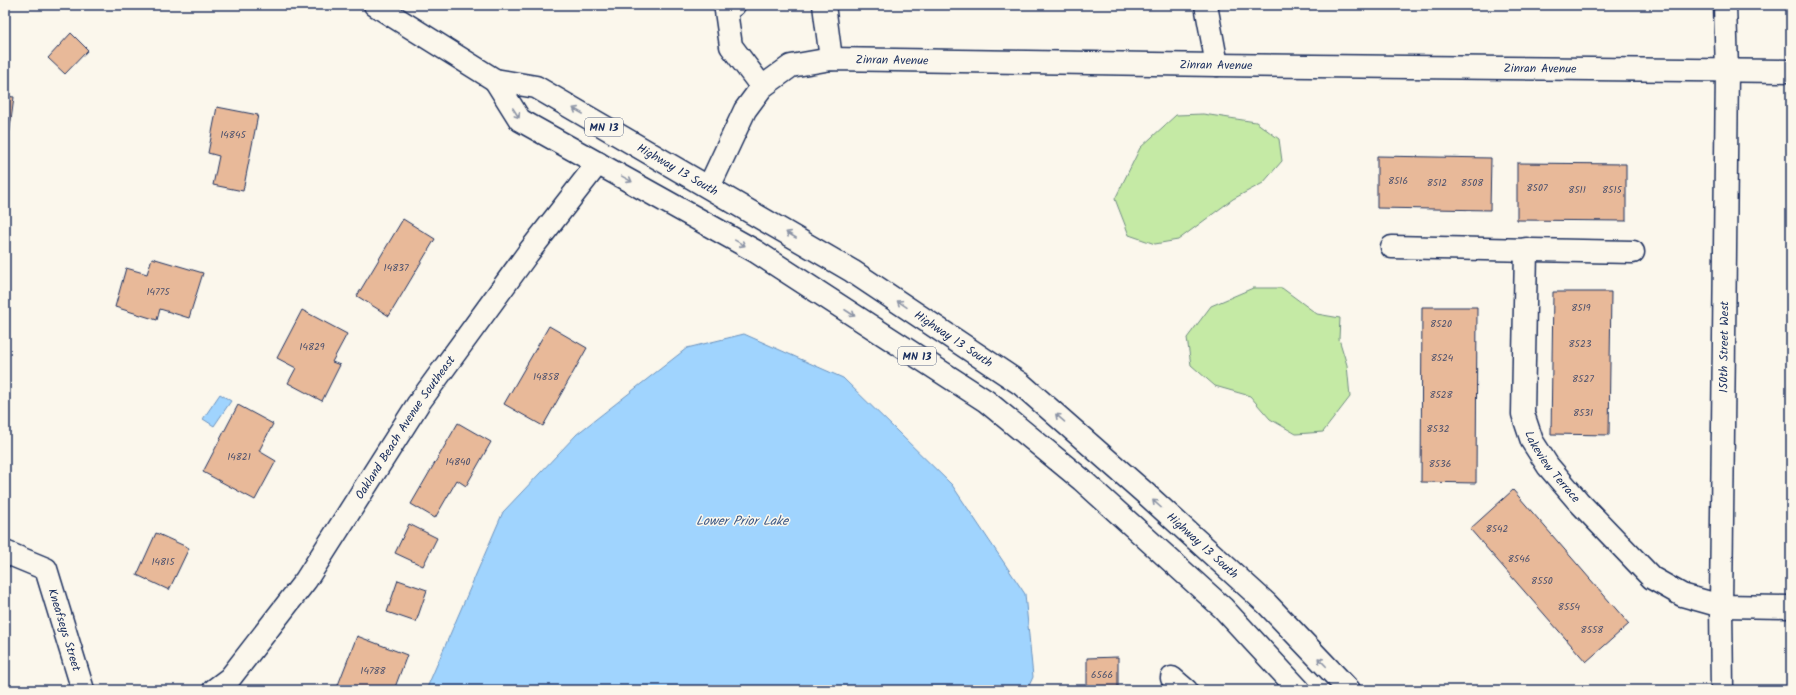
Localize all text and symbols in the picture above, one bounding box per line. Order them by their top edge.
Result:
street label: Zinran Avenue [855,50,929,71]
street label: Zinran Avenue [1179,55,1253,75]
street label: Zinran Avenue [1503,59,1577,79]
one-way arrow [512,107,520,119]
one-way arrow [572,107,584,115]
road number: MN 13 [585,118,623,136]
house number: 14845 [220,127,246,143]
street label: Highway 13 South [633,139,722,201]
house number: 8516 [1388,173,1408,189]
house number: 8512 [1427,175,1447,191]
house number: 8508 [1461,175,1484,191]
one-way arrow [620,176,632,184]
house number: 8507 [1527,180,1548,196]
house number: 8511 [1568,182,1586,198]
house number: 8515 [1602,182,1623,198]
one-way arrow [785,231,797,239]
one-way arrow [734,239,746,247]
house number: 14837 [384,260,409,276]
house number: 14775 [146,284,170,300]
one-way arrow [896,300,907,308]
house number: 8519 [1571,300,1591,316]
street label: 150th Street West [1714,301,1734,393]
street label: Highway 13 South [910,306,997,373]
one-way arrow [844,309,856,317]
house number: 8520 [1430,316,1452,332]
house number: 8523 [1569,336,1592,352]
house number: 14829 [299,339,325,355]
road number: MN 13 [898,347,936,365]
house number: 8524 [1431,350,1454,366]
street label: Oakland Beach Avenue Southeast [351,351,460,503]
house number: 14858 [533,369,560,385]
house number: 8527 [1572,371,1594,387]
house number: 8528 [1429,387,1454,403]
house number: 8531 [1573,405,1593,421]
one-way arrow [1054,414,1065,423]
house number: 8532 [1427,421,1450,437]
street label: Lakeview Terrace [1519,428,1585,508]
house number: 14821 [227,449,251,465]
house number: 14840 [445,454,471,470]
house number: 8536 [1429,456,1451,472]
one-way arrow [1152,499,1162,509]
street label: Highway 13 South [1162,508,1242,584]
water label: Lower Prior Lake [696,511,789,532]
house number: 8542 [1486,521,1509,537]
house number: 8546 [1508,551,1530,567]
house number: 14815 [151,554,175,570]
house number: 8550 [1531,573,1553,589]
street label: Kneafseys Street [43,586,86,674]
house number: 8554 [1558,599,1581,615]
house number: 8558 [1581,622,1604,638]
one-way arrow [1317,657,1327,667]
house number: 14788 [360,663,387,679]
house number: 6566 [1091,667,1113,683]

